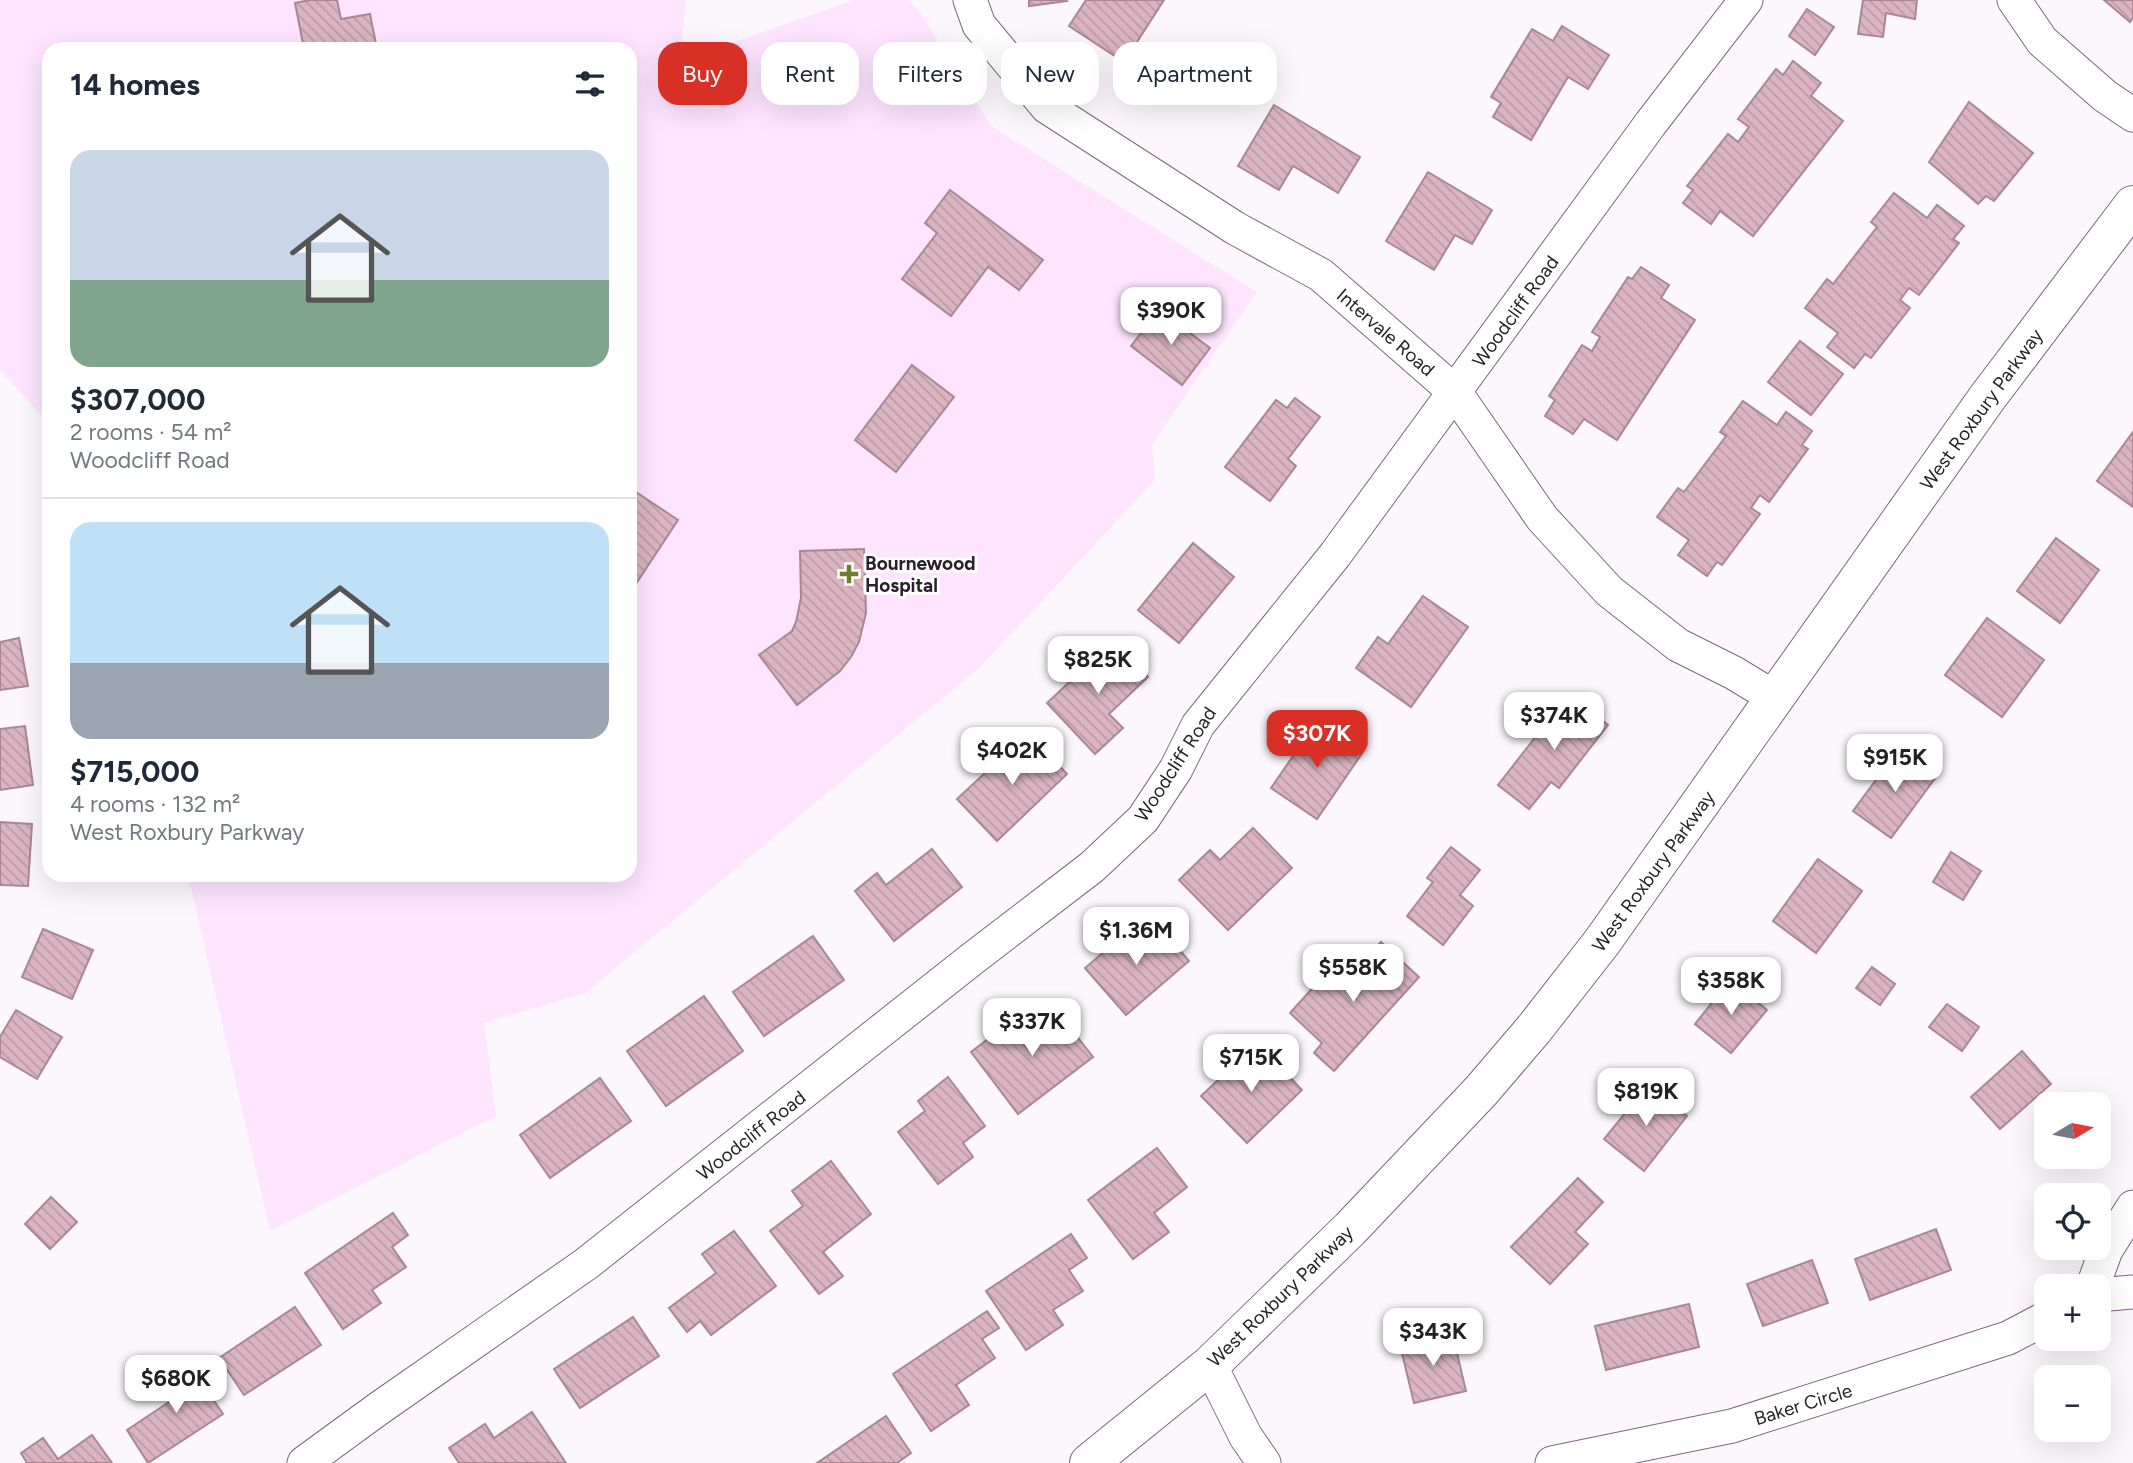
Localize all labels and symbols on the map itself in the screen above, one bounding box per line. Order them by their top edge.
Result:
street label: Woodcliff Road [1467,251,1563,371]
street label: Intervale Road [1332,284,1439,381]
pin: $390K [1122,288,1220,347]
street label: West Roxbury Parkway [1915,324,2048,494]
place label: Bournewood Hospital [865,552,976,597]
marker: Bournewood Hospital [839,564,859,584]
pin: $825K [1049,636,1147,696]
pin: $374K [1505,692,1603,752]
street label: Woodcliff Road [1130,703,1221,826]
pin: $307K [1268,710,1366,770]
pin: $402K [963,728,1061,787]
pin: $915K [1846,734,1944,794]
street label: West Roxbury Parkway [1587,786,1720,956]
pin: $1.36M [1079,908,1193,967]
pin: $558K [1304,944,1402,1004]
pin: $358K [1682,958,1780,1017]
pin: $337K [983,998,1081,1058]
pin: $715K [1202,1034,1300,1094]
pin: $819K [1597,1068,1695,1128]
street label: Woodcliff Road [692,1086,810,1185]
north arrow [2034,1092,2110,1169]
street label: West Roxbury Parkway [1203,1221,1358,1372]
pin: $343K [1384,1308,1482,1368]
pin: $680K [127,1356,225,1415]
street label: Baker Circle [1751,1379,1855,1430]

